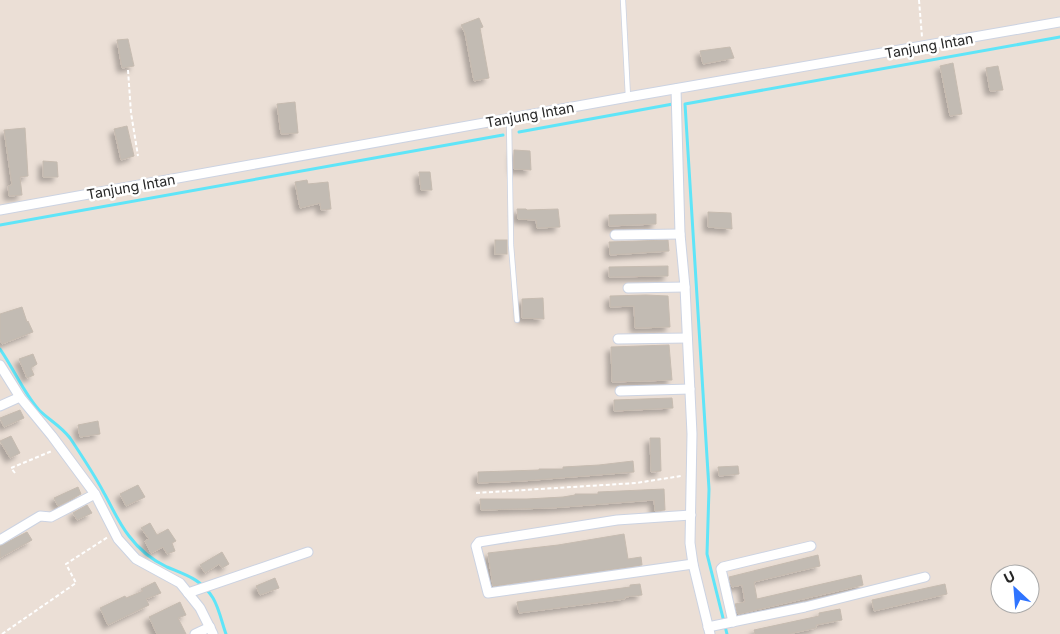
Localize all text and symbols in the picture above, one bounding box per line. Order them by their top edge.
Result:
street label: Tanjung Intan [883,29,974,62]
street label: Tanjung Intan [484,98,575,131]
street label: Tanjung Intan [85,170,176,203]
north arrow [990,564,1040,614]
text: U [1001,567,1017,587]

